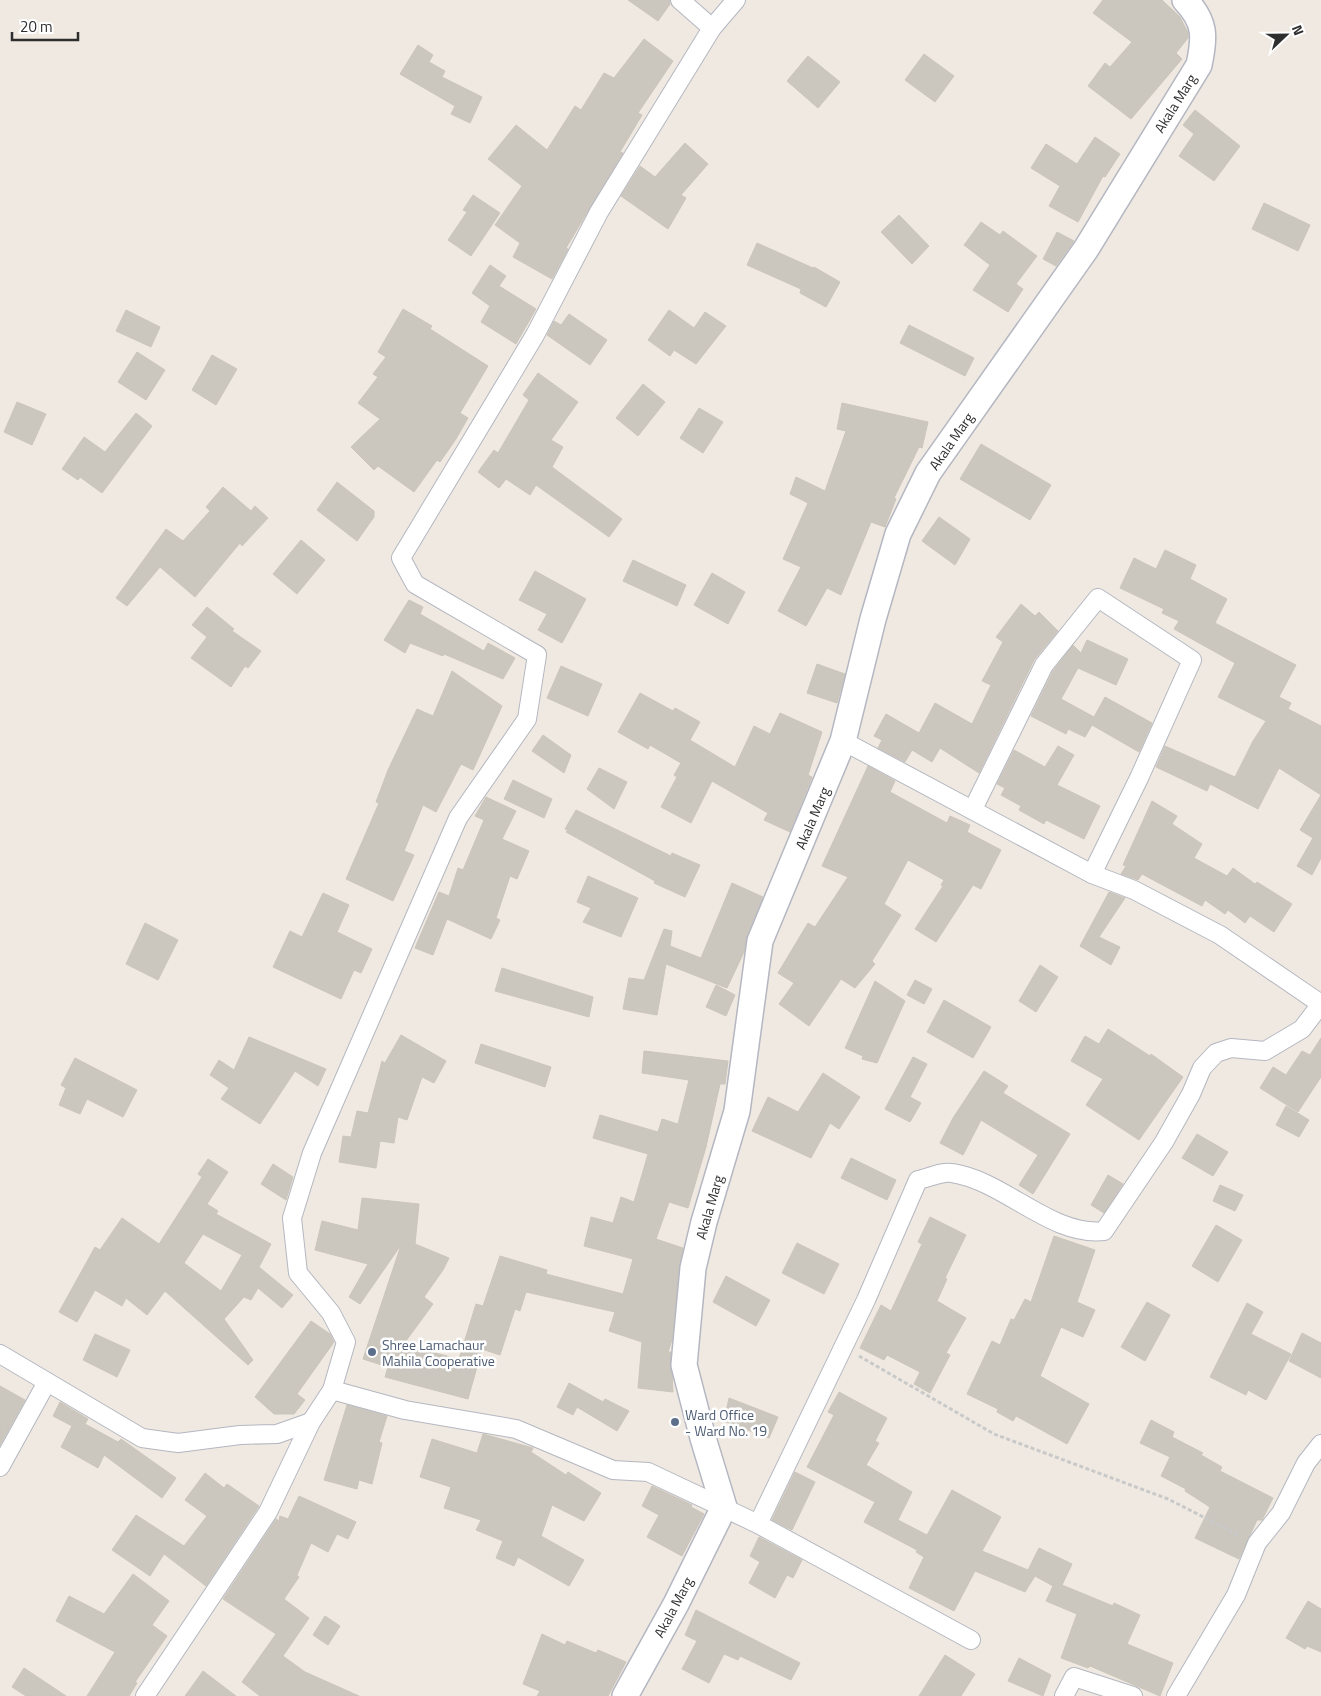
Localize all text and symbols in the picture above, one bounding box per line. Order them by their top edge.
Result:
scale bar [12,10,79,42]
north arrow [1261,10,1311,60]
text: 20 m [20,15,53,38]
text: N [1287,22,1310,38]
street label: Akala Marg [1149,69,1201,137]
street label: Akala Marg [923,408,979,474]
street label: Akala Marg [789,783,835,853]
street label: Akala Marg [690,1172,728,1242]
place label: Shree Lamachaur Mahila Cooperative [382,1334,495,1371]
marker: Shree Lamachaur Mahila Cooperative [366,1346,378,1358]
place label: Ward Office - Ward No. 19 [685,1404,767,1441]
marker: Ward Office - Ward No. 19 [669,1416,681,1428]
street label: Akala Marg [648,1573,698,1641]

